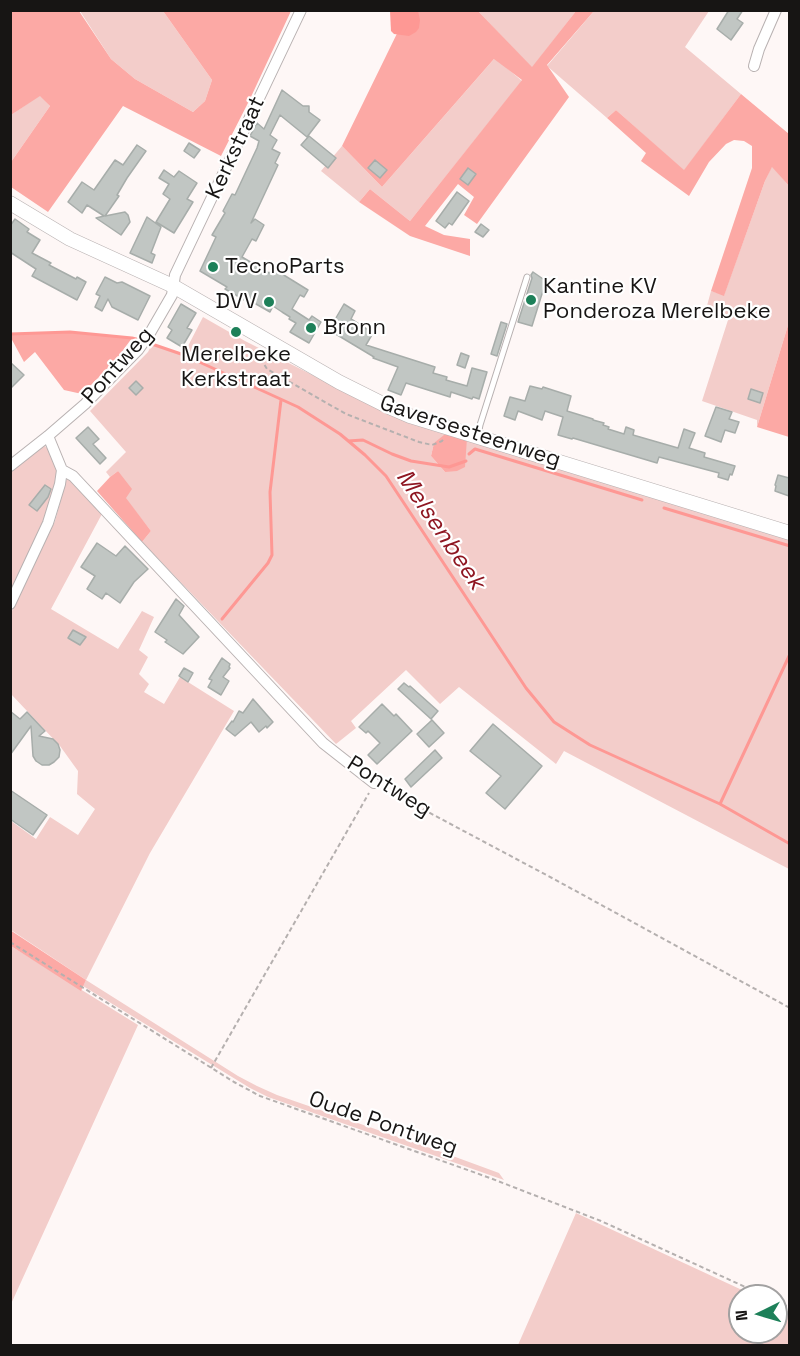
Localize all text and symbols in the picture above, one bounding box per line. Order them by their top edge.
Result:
street label: Kerkstraat [201,93,271,203]
place label: TecnoParts [225,254,345,280]
marker: TecnoParts [206,260,220,274]
place label: Kantine KV Ponderoza Merelbeke [543,274,771,326]
place label: DVV [216,289,257,315]
marker: Kantine KV Ponderoza Merelbeke [524,293,538,307]
marker: DVV [262,295,276,309]
place label: Bronn [323,315,386,341]
marker: Bronn [304,321,318,335]
street label: Pontweg [77,322,159,410]
marker: Merelbeke Kerkstraat [229,325,243,339]
place label: Merelbeke Kerkstraat [181,342,291,394]
street label: Gaversesteenweg [376,390,564,474]
water label: Melsenbeek [389,464,491,596]
street label: Pontweg [342,751,436,823]
street label: Oude Pontweg [305,1086,461,1162]
north arrow [728,1284,788,1344]
text: N [731,1309,752,1322]

